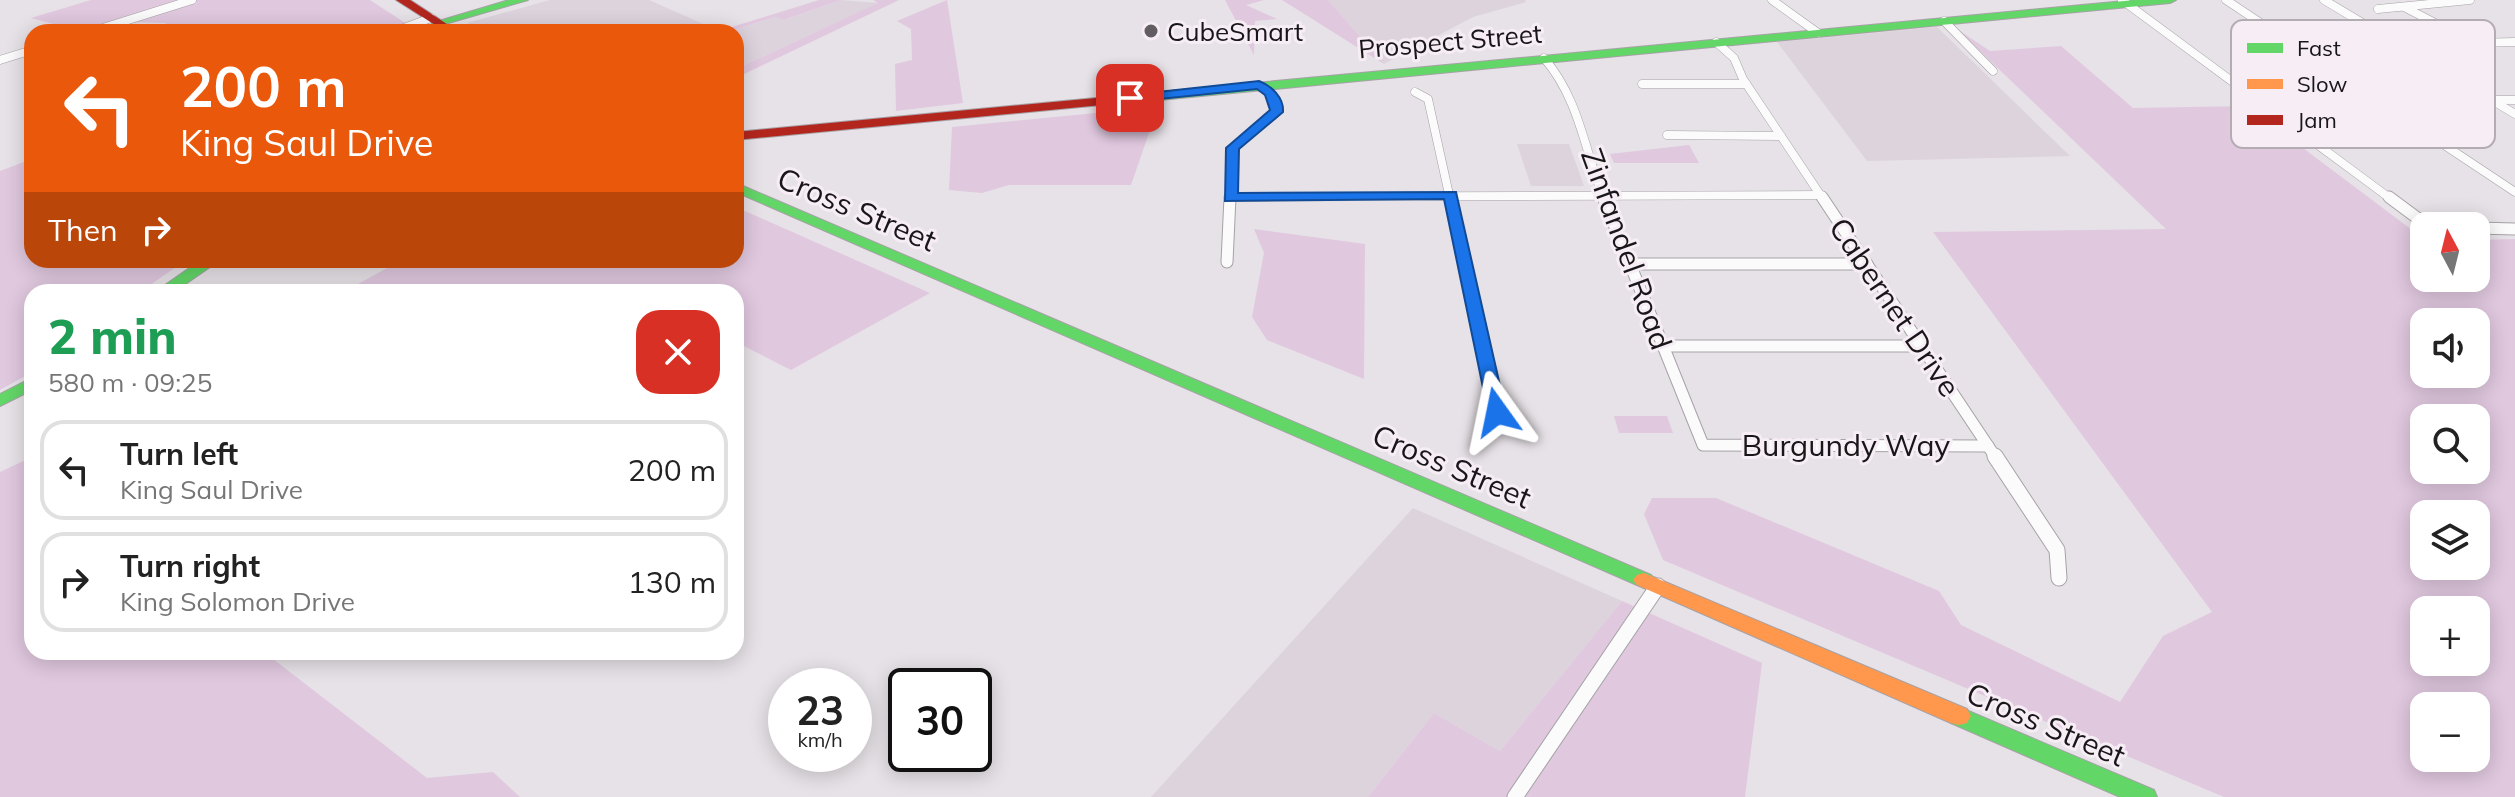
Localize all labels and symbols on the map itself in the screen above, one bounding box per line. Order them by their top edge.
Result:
place label: CubeSmart [1167,15,1303,48]
street label: Prospect Street [1357,17,1543,65]
legend [2231,20,2495,148]
marker: CubeSmart [1142,22,1160,40]
text: Fast [2297,34,2341,62]
pin [1096,64,1164,132]
text: Slow [2297,70,2347,98]
text: Jam [2297,106,2337,134]
street label: Zinfandel Road [1573,143,1681,355]
street label: Cross Street [772,159,942,259]
street label: Cabernet Drive [1821,210,1969,404]
north arrow [2410,212,2490,292]
position arrow [1455,370,1539,454]
street label: Cross Street [1367,416,1537,516]
street label: Burgundy Way [1742,426,1950,464]
speed limit sign: 30 [888,668,992,772]
street label: Cross Street [1961,674,2131,774]

